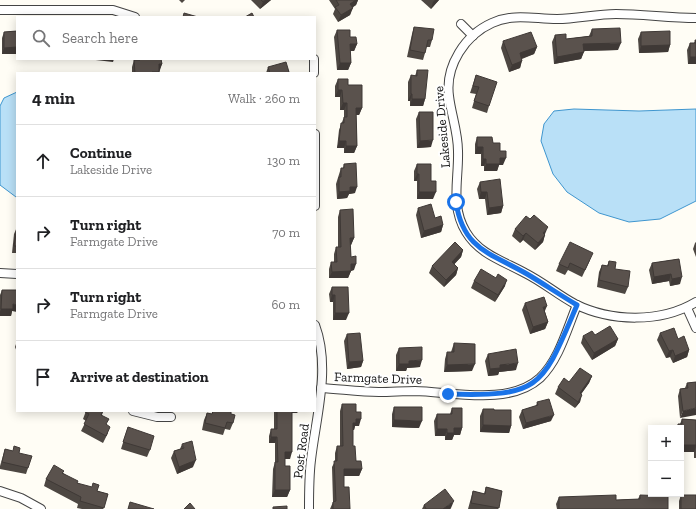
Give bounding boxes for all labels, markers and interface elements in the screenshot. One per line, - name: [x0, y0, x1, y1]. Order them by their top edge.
- search box: [16, 16, 316, 60]
- icon: search: [30, 27, 52, 49]
- text: Search here: [62, 29, 138, 47]
- street label: Lakeside Drive: [431, 85, 453, 169]
- text: 4 min: [32, 88, 75, 108]
- text: Walk · 260 m: [228, 91, 300, 106]
- text: Continue: [70, 144, 132, 162]
- icon: ahead: [32, 150, 54, 172]
- text: 130 m: [267, 153, 300, 168]
- text: Lakeside Drive: [70, 162, 152, 177]
- route start: [447, 193, 465, 211]
- text: Turn right: [70, 216, 141, 234]
- icon: right: [32, 222, 54, 244]
- text: 70 m: [272, 225, 300, 240]
- text: Farmgate Drive: [70, 234, 158, 249]
- text: Turn right: [70, 288, 141, 306]
- icon: right: [32, 294, 54, 316]
- text: 60 m: [271, 297, 300, 312]
- text: Farmgate Drive: [70, 306, 158, 321]
- icon: arrive: [32, 366, 54, 388]
- text: Arrive at destination: [70, 368, 209, 386]
- street label: Farmgate Drive: [334, 369, 422, 387]
- route end: [439, 385, 457, 403]
- street label: Post Road: [290, 423, 312, 479]
- map controls: [648, 425, 684, 497]
- button: +: [648, 425, 684, 461]
- button: −: [648, 461, 684, 497]

